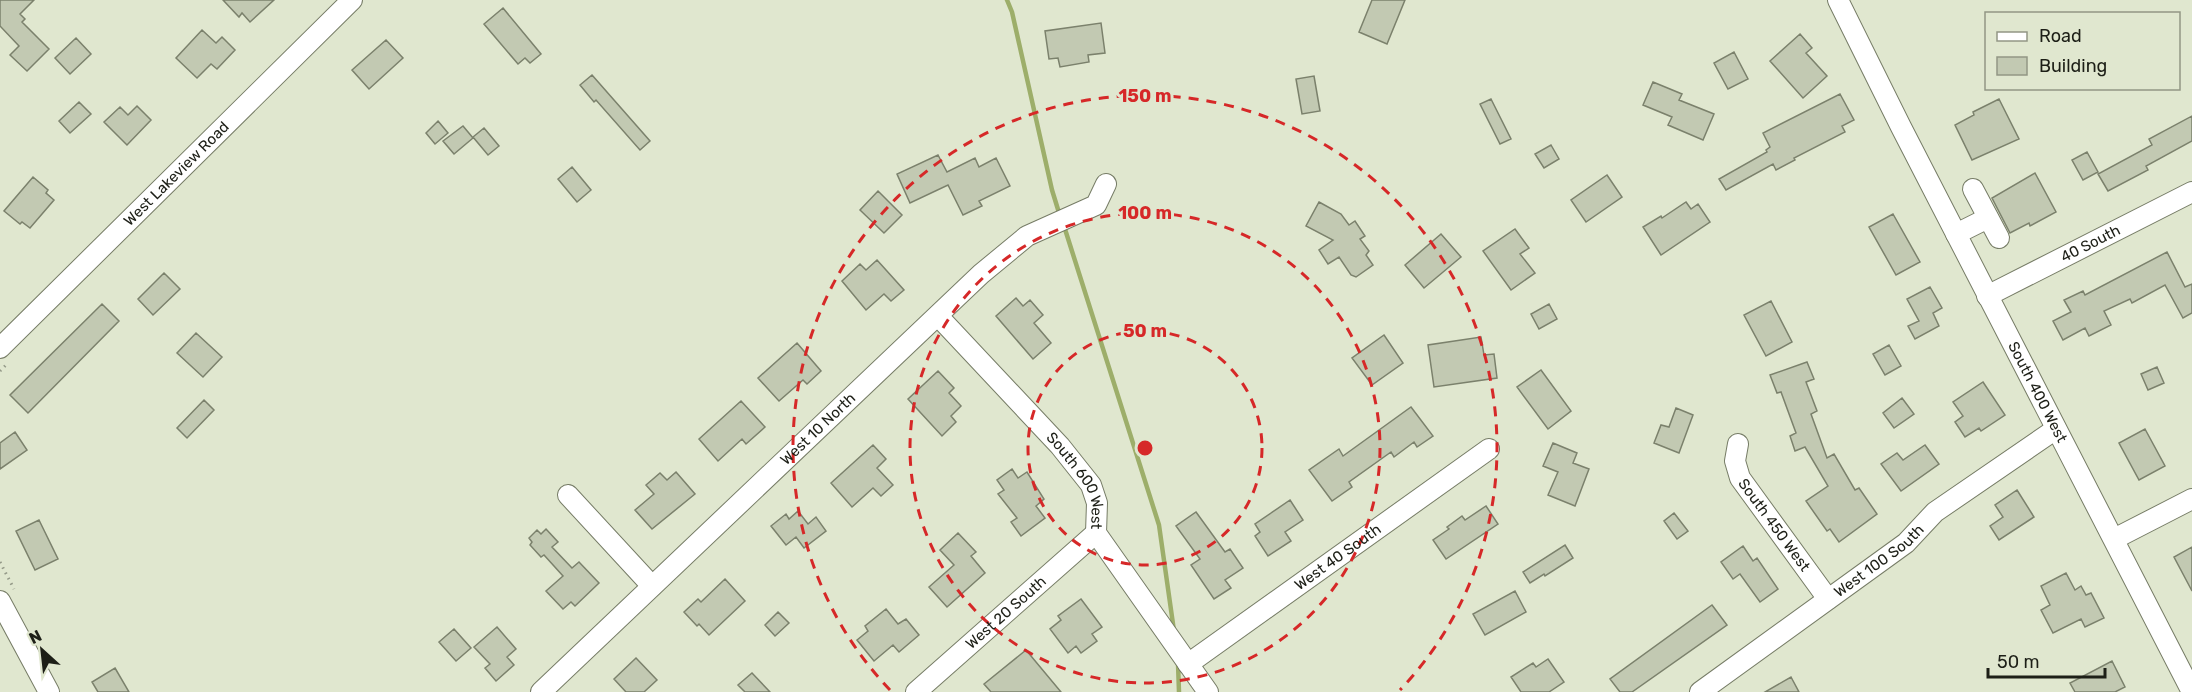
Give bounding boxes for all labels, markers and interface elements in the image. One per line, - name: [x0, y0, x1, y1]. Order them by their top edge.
- legend: [1985, 12, 2180, 90]
- text: Road: [2039, 25, 2082, 47]
- text: Building: [2039, 55, 2107, 77]
- text: 150 m: [1118, 85, 1172, 107]
- street label: West Lakeview Road: [120, 118, 233, 229]
- text: 100 m: [1118, 202, 1172, 224]
- street label: 40 South: [2058, 221, 2123, 266]
- text: 50 m: [1123, 320, 1167, 342]
- street label: South 400 West: [2004, 339, 2071, 446]
- street label: West 10 North: [777, 389, 859, 469]
- street label: South 600 West: [1043, 428, 1107, 530]
- centre of rings: [1135, 438, 1155, 458]
- street label: South 450 West: [1734, 475, 1814, 575]
- street label: West 40 South: [1291, 520, 1384, 594]
- street label: West 100 South: [1831, 521, 1928, 601]
- street label: West 20 South: [962, 572, 1050, 653]
- north arrow: [12, 620, 72, 680]
- text: N: [26, 626, 45, 648]
- scale bar: [1988, 641, 2105, 679]
- text: 50 m: [1997, 651, 2040, 673]

